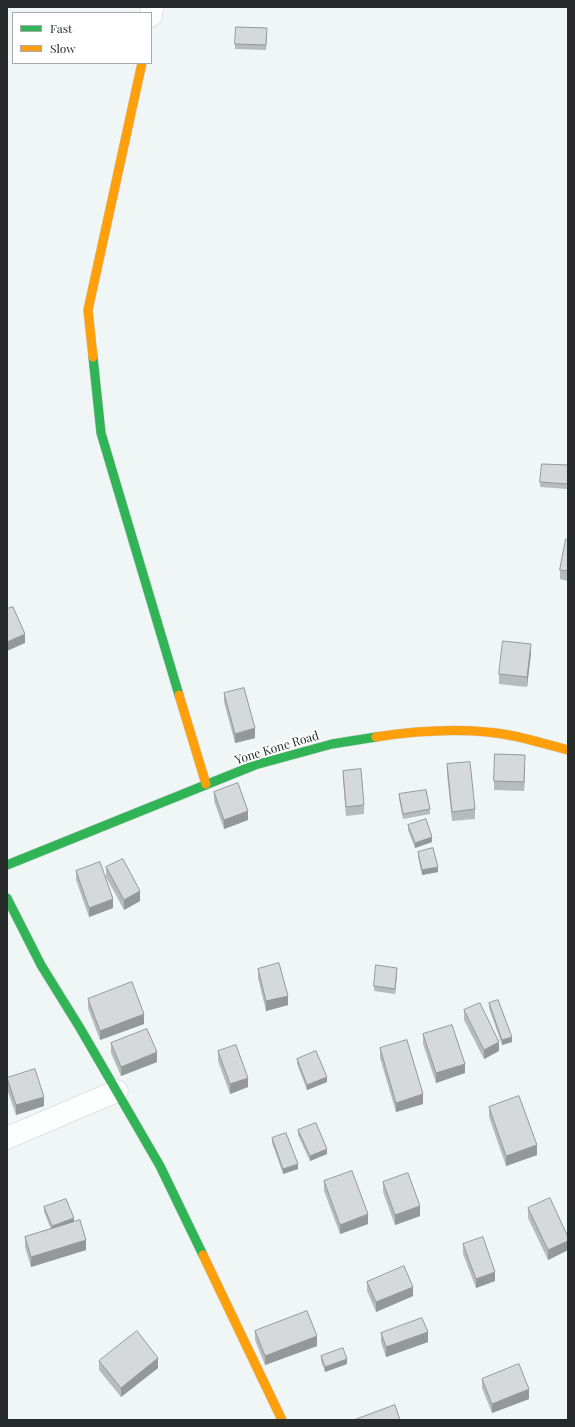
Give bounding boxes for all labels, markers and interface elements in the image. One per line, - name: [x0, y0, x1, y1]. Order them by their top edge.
- legend: [12, 12, 152, 64]
- text: Fast: [50, 20, 72, 36]
- text: Slow: [50, 40, 76, 56]
- street label: Yone Kone Road: [233, 728, 321, 768]

